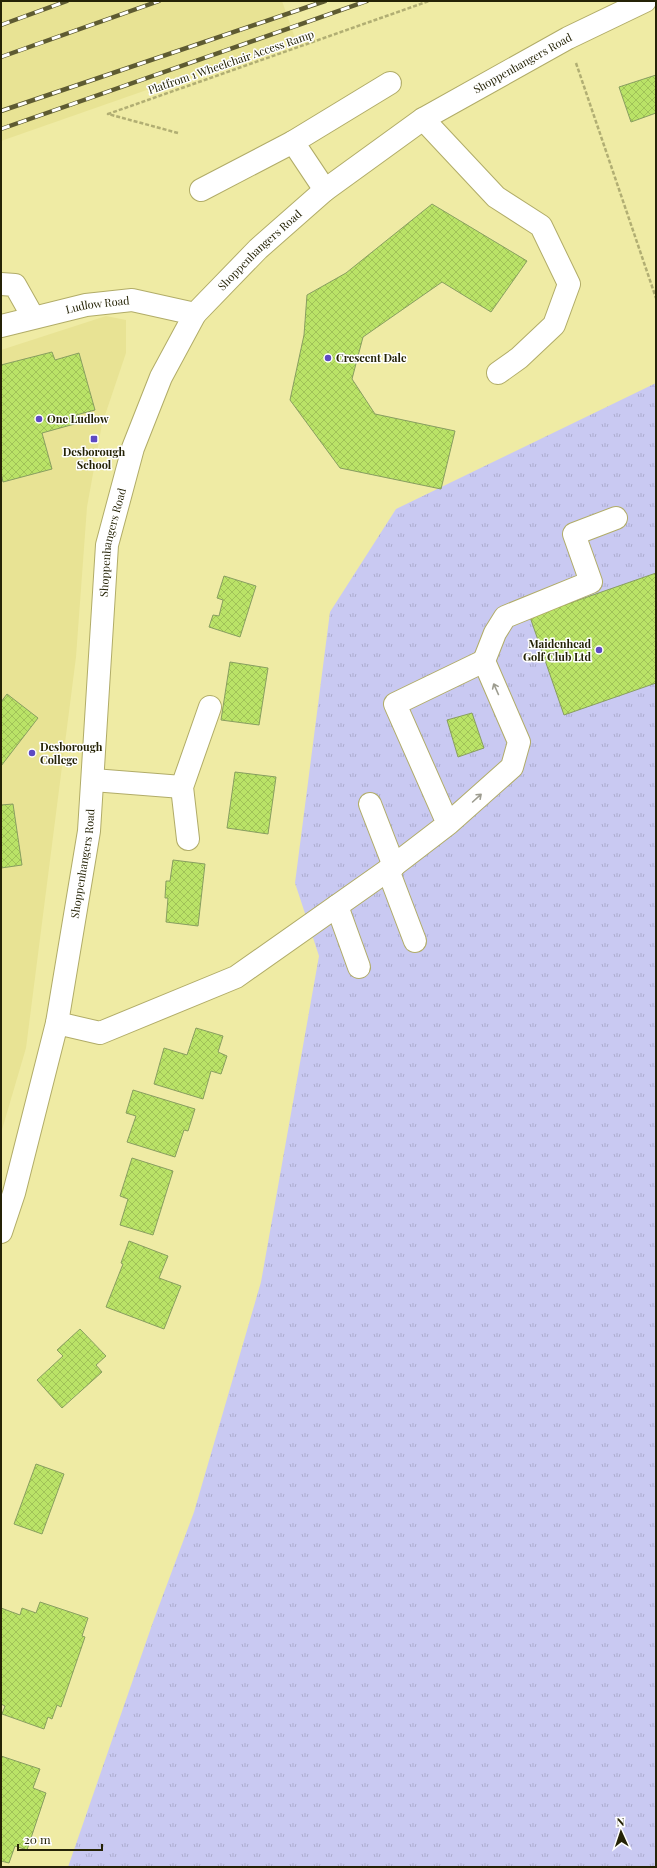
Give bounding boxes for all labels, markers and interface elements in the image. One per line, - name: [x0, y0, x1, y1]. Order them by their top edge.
- street label: Platfrom 1 Wheelchair Access Ramp: [146, 26, 316, 97]
- street label: Shoppenhangers Road: [470, 29, 575, 96]
- street label: Shoppenhangers Road: [214, 206, 305, 293]
- street label: Ludlow Road: [64, 292, 131, 317]
- place label: Crescent Dale: [336, 350, 407, 365]
- marker: Crescent Dale: [323, 353, 333, 363]
- place label: One Ludlow: [47, 411, 109, 426]
- marker: One Ludlow: [34, 414, 44, 424]
- marker: Desborough School: [89, 434, 99, 444]
- place label: Desborough School: [63, 444, 126, 472]
- street label: Shoppenhangers Road: [96, 486, 129, 597]
- place label: Maidenhead Golf Club Ltd: [523, 636, 591, 664]
- marker: Maidenhead Golf Club Ltd: [594, 645, 604, 655]
- one-way arrow: [492, 683, 499, 695]
- place label: Desborough College: [40, 739, 103, 767]
- marker: Desborough College: [27, 748, 37, 758]
- one-way arrow: [472, 793, 483, 802]
- street label: Shoppenhangers Road: [67, 808, 97, 919]
- north arrow: [601, 1812, 641, 1852]
- text: N: [616, 1814, 625, 1829]
- scale bar: [18, 1826, 102, 1852]
- text: 20 m: [24, 1831, 51, 1847]

